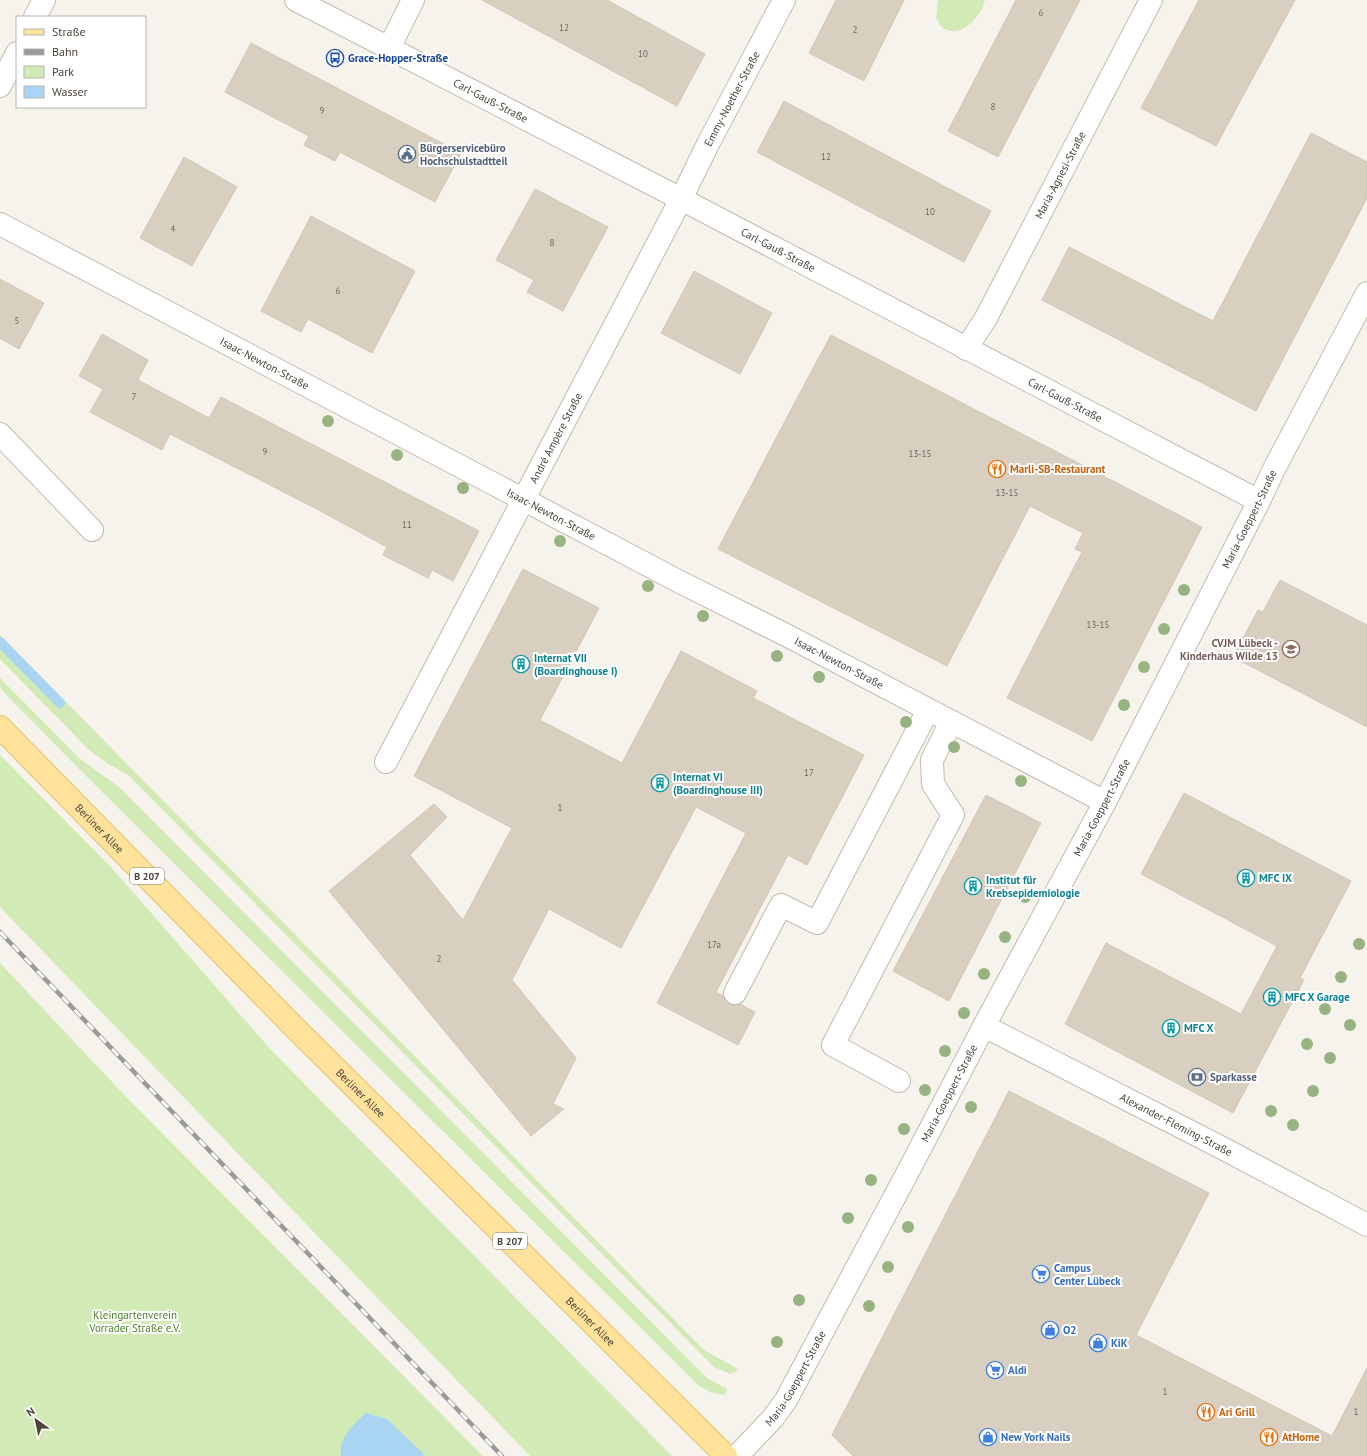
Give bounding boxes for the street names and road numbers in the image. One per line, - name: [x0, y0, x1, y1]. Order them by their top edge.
- street label: Emmy-Noether-Straße: [701, 48, 763, 149]
- street label: Carl-Gauß-Straße: [451, 76, 531, 126]
- street label: Maria-Agnesi-Straße: [1032, 129, 1089, 221]
- street label: Carl-Gauß-Straße: [739, 225, 818, 275]
- street label: Isaac-Newton-Straße: [218, 334, 312, 393]
- street label: Carl-Gauß-Straße: [1026, 375, 1105, 425]
- street label: André Ampère Straße: [526, 390, 586, 486]
- street label: Maria-Goeppert-Straße: [1219, 467, 1280, 571]
- street label: Isaac-Newton-Straße: [504, 485, 599, 544]
- street label: Isaac-Newton-Straße: [792, 634, 886, 692]
- street label: Maria-Goeppert-Straße: [1070, 756, 1133, 859]
- street label: Berliner Allee: [72, 801, 127, 856]
- road number: B 207: [130, 868, 164, 884]
- street label: Maria-Goeppert-Straße: [918, 1042, 980, 1144]
- street label: Berliner Allee: [333, 1066, 389, 1121]
- street label: Alexander-Fleming-Straße: [1118, 1090, 1235, 1159]
- road number: B 207: [493, 1233, 527, 1249]
- street label: Berliner Allee: [563, 1294, 618, 1349]
- street label: Maria-Goeppert-Straße: [762, 1328, 829, 1429]

